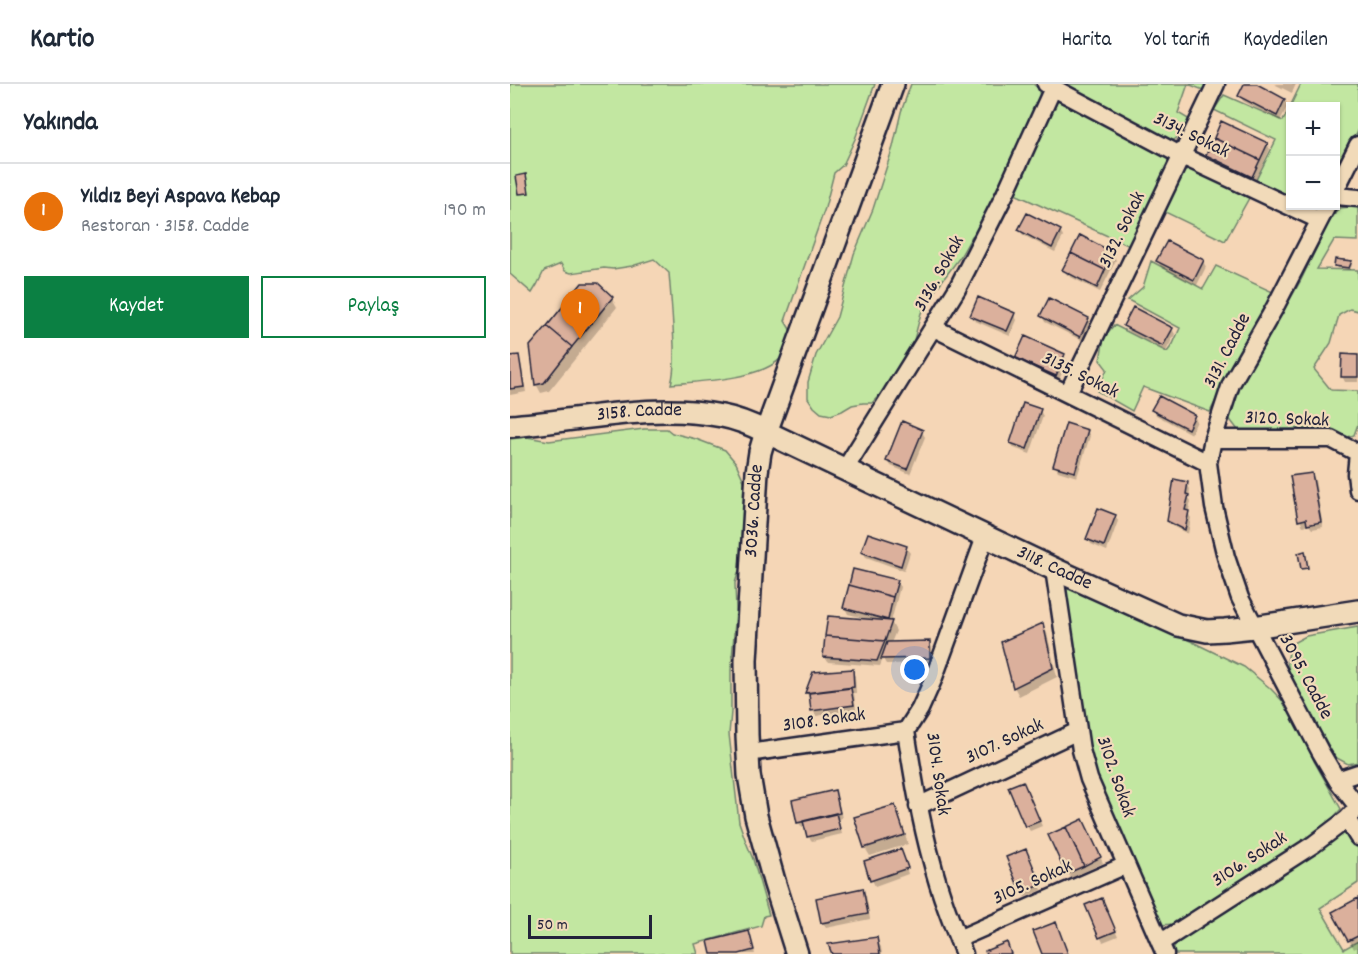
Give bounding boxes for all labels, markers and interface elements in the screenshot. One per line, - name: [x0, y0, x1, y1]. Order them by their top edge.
- text: Kartio: [30, 21, 94, 61]
- text: Harita: [1062, 26, 1111, 56]
- text: Yol tarifi: [1144, 26, 1210, 56]
- text: Kaydedilen: [1243, 26, 1328, 56]
- map controls: [1286, 102, 1340, 210]
- button: +: [1286, 102, 1340, 156]
- text: Yakında: [24, 105, 98, 142]
- street label: 3134. Sokak: [1148, 105, 1234, 167]
- button: −: [1286, 156, 1340, 210]
- text: Yıldız Beyi Aspava Kebap: [81, 182, 280, 213]
- street label: 3132. Sokak: [1092, 187, 1154, 273]
- text: 1: [41, 197, 46, 225]
- text: 190 m: [443, 197, 486, 225]
- text: Restoran · 3158. Cadde: [81, 213, 249, 241]
- street label: 3136. Sokak: [908, 231, 972, 317]
- button: Kaydet: [24, 276, 249, 338]
- button: Paylaş: [261, 276, 486, 338]
- pin: 1: [560, 290, 600, 339]
- street label: 3131. Cadde: [1197, 308, 1259, 394]
- street label: 3135. Sokak: [1037, 345, 1123, 407]
- street label: 3158. Cadde: [595, 397, 683, 430]
- street label: 3120. Sokak: [1244, 405, 1330, 435]
- street label: 3036. Cadde: [738, 462, 772, 558]
- street label: 3118. Cadde: [1012, 539, 1097, 598]
- street label: 3095. Cadde: [1271, 629, 1339, 725]
- your location: [900, 655, 929, 684]
- street label: 3108. Sokak: [781, 701, 867, 741]
- street label: 3107. Sokak: [961, 712, 1049, 772]
- street label: 3104. Sokak: [917, 731, 957, 817]
- street label: 3102. Sokak: [1088, 733, 1142, 821]
- street label: 3106. Sokak: [1207, 825, 1293, 895]
- street label: 3105. Sokak: [989, 853, 1077, 913]
- scale bar: [528, 912, 652, 940]
- text: 50 m: [537, 914, 568, 937]

